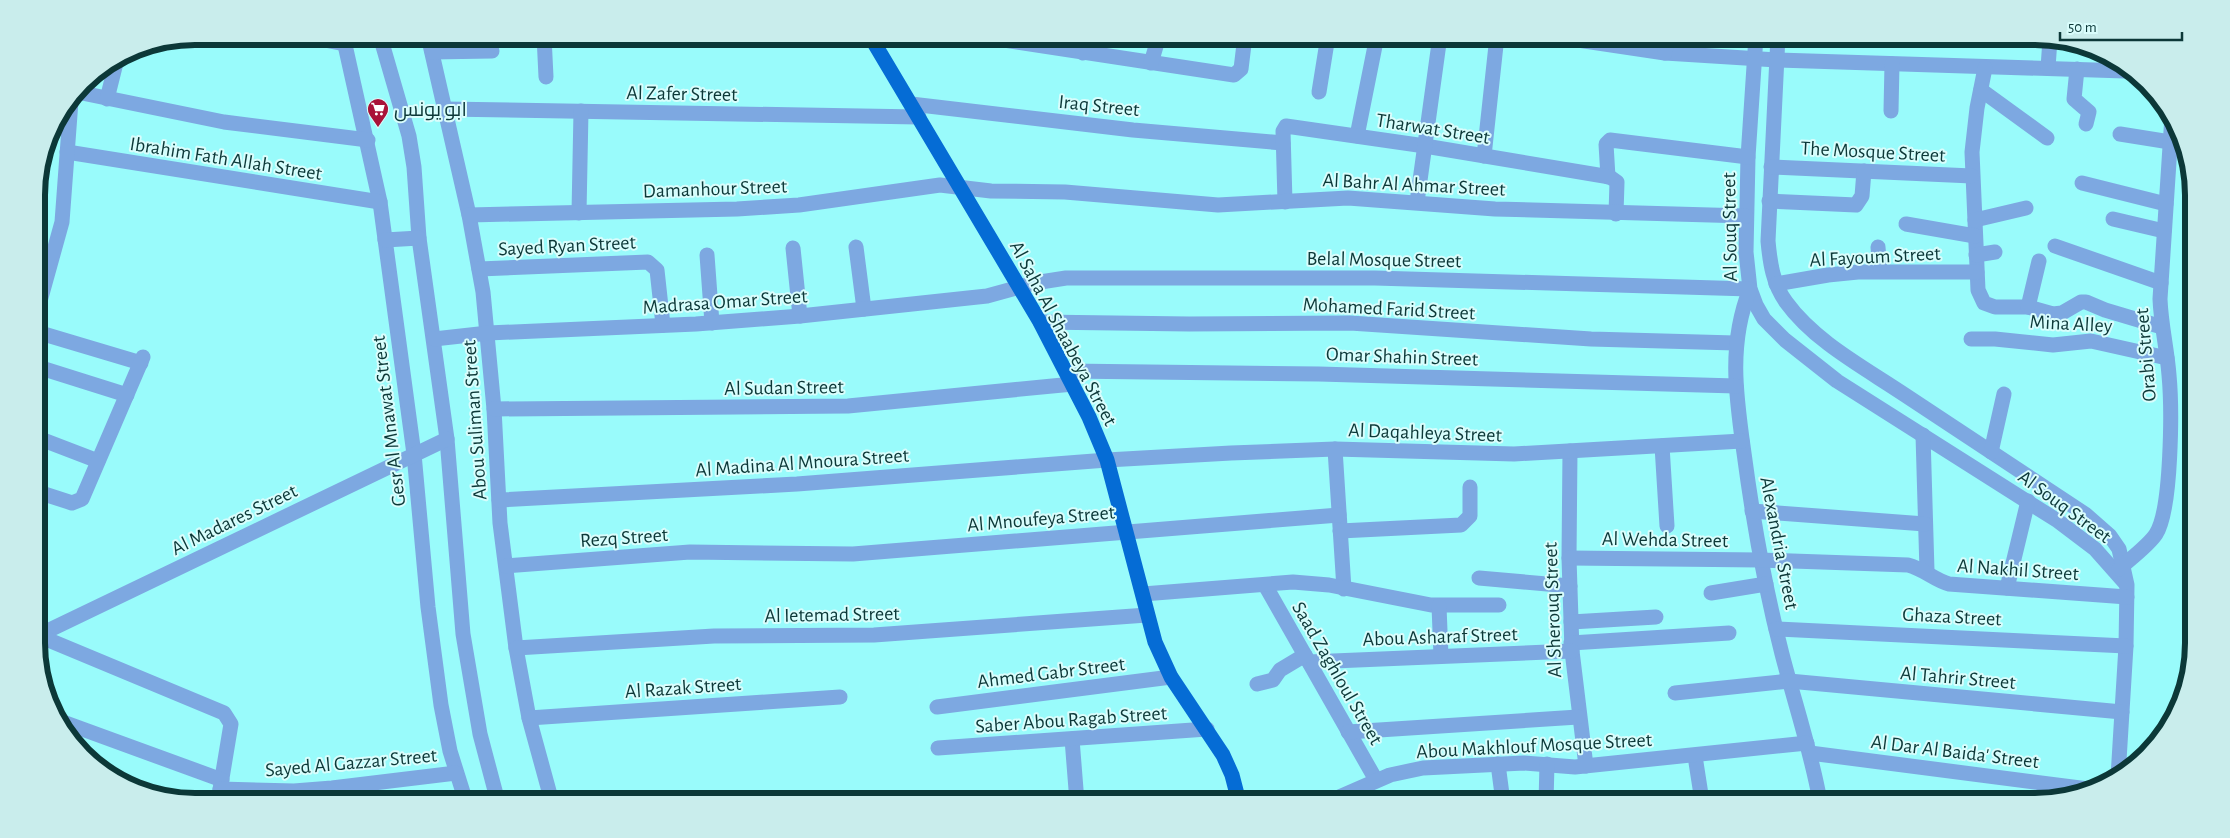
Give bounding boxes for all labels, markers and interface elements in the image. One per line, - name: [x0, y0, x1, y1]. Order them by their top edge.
- scale bar: [2060, 10, 2182, 42]
- text: 50 m: [2068, 20, 2097, 35]
- street label: Al Zafer Street: [626, 83, 738, 105]
- street label: Iraq Street: [1057, 92, 1141, 120]
- supermarket icon: ابو يونس: [366, 97, 390, 128]
- place label: ابو يونس: [394, 100, 467, 122]
- street label: Tharwat Street: [1375, 110, 1492, 148]
- street label: Ibrahim Fath Allah Street: [128, 134, 324, 184]
- street label: The Mosque Street: [1800, 138, 1947, 166]
- street label: Al Bahr Al Ahmar Street: [1322, 170, 1507, 200]
- street label: Al Souq Street: [1719, 171, 1741, 282]
- street label: Damanhour Street: [643, 176, 788, 202]
- street label: Sayed Ryan Street: [498, 232, 637, 260]
- street label: Al Saha Al Shaabeya Street: [1006, 238, 1121, 430]
- street label: Al Fayoum Street: [1809, 244, 1942, 270]
- street label: Belal Mosque Street: [1306, 249, 1462, 271]
- street label: Madrasa Omar Street: [642, 286, 809, 318]
- street label: Mohamed Farid Street: [1302, 294, 1476, 324]
- street label: Orabi Street: [2132, 307, 2160, 402]
- street label: Mina Alley: [2029, 312, 2113, 336]
- street label: Gesr Al Mnawat Street: [369, 334, 409, 507]
- street label: Abou Suliman Street: [459, 339, 491, 501]
- street label: Omar Shahin Street: [1325, 344, 1479, 370]
- street label: Al Sudan Street: [724, 377, 845, 399]
- street label: Al Daqahleya Street: [1348, 420, 1503, 446]
- street label: Al Madina Al Mnoura Street: [695, 446, 910, 480]
- street label: Al Souq Street: [2014, 467, 2115, 547]
- street label: Alexandria Street: [1756, 475, 1802, 612]
- street label: Al Madares Street: [168, 481, 301, 559]
- street label: Al Mnoufeya Street: [966, 503, 1116, 535]
- street label: Rezq Street: [579, 525, 669, 551]
- street label: Al Wehda Street: [1602, 529, 1729, 551]
- street label: Al Sherouq Street: [1541, 541, 1565, 678]
- street label: Al Nakhil Street: [1956, 556, 2080, 584]
- street label: Saad Zaghloul Street: [1288, 599, 1386, 749]
- street label: Al Ietemad Street: [764, 604, 900, 626]
- street label: Ghaza Street: [1902, 604, 2003, 630]
- street label: Abou Asharaf Street: [1362, 624, 1519, 650]
- street label: Ahmed Gabr Street: [976, 654, 1127, 692]
- street label: Al Tahrir Street: [1899, 663, 2017, 693]
- street label: Al Razak Street: [624, 674, 743, 702]
- street label: Saber Abou Ragab Street: [975, 703, 1168, 737]
- street label: Abou Makhlouf Mosque Street: [1416, 730, 1653, 762]
- street label: Al Dar Al Baida' Street: [1870, 732, 2041, 772]
- street label: Sayed Al Gazzar Street: [264, 745, 438, 780]

